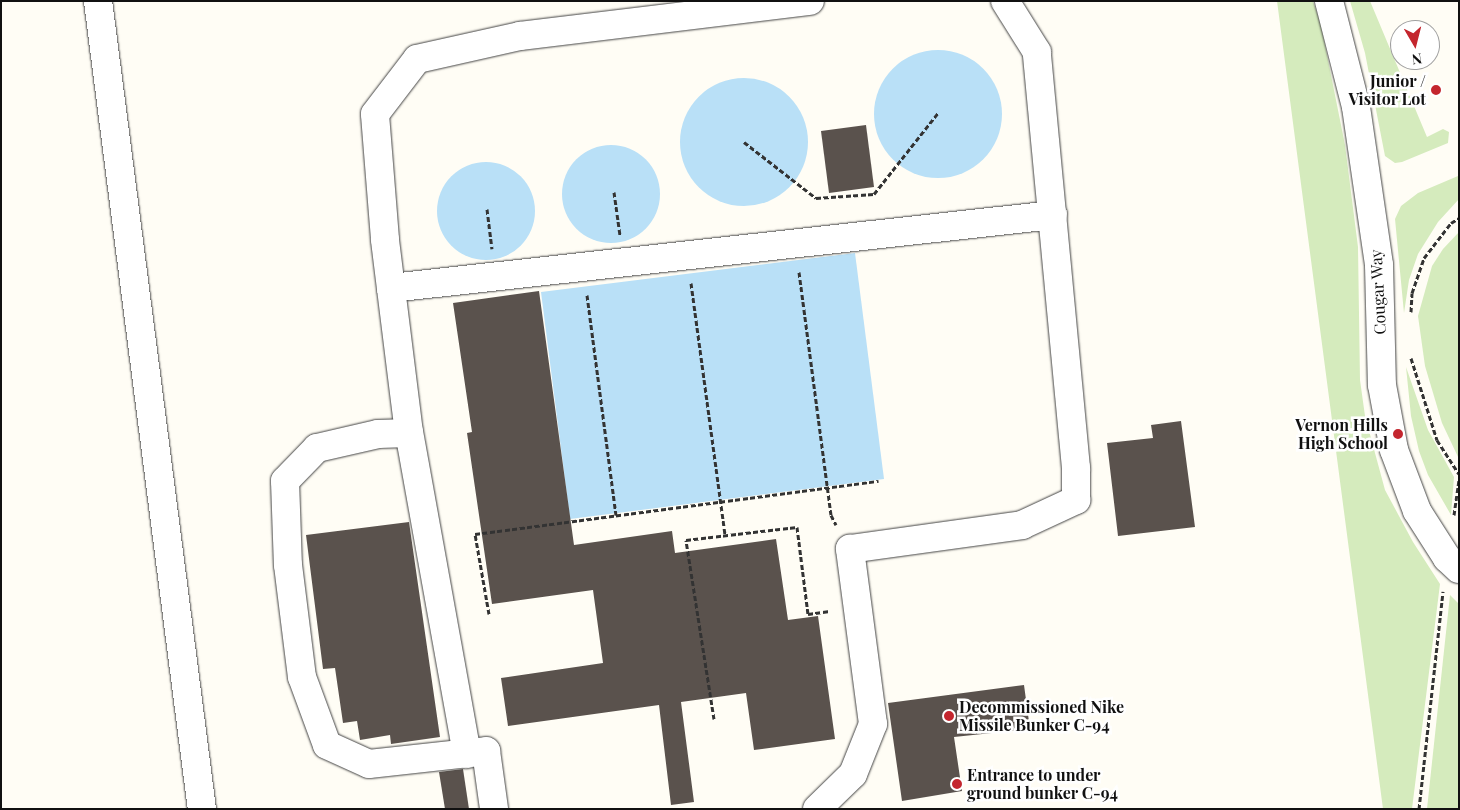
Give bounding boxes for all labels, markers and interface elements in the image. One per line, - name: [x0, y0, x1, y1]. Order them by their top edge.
- north arrow: [1390, 20, 1440, 70]
- text: N: [1411, 49, 1423, 69]
- place label: Junior / Visitor Lot: [1348, 71, 1426, 109]
- marker: Junior / Visitor Lot: [1430, 84, 1442, 96]
- street label: Cougar Way: [1366, 249, 1390, 335]
- place label: Vernon Hills High School: [1295, 415, 1388, 453]
- marker: Vernon Hills High School: [1392, 428, 1404, 440]
- place label: Decommissioned Nike Missile Bunker C-94: [959, 697, 1124, 735]
- marker: Decommissioned Nike Missile Bunker C-94: [943, 710, 955, 722]
- place label: Entrance to under ground bunker C-94: [967, 765, 1118, 803]
- marker: Entrance to under ground bunker C-94: [951, 778, 963, 790]

